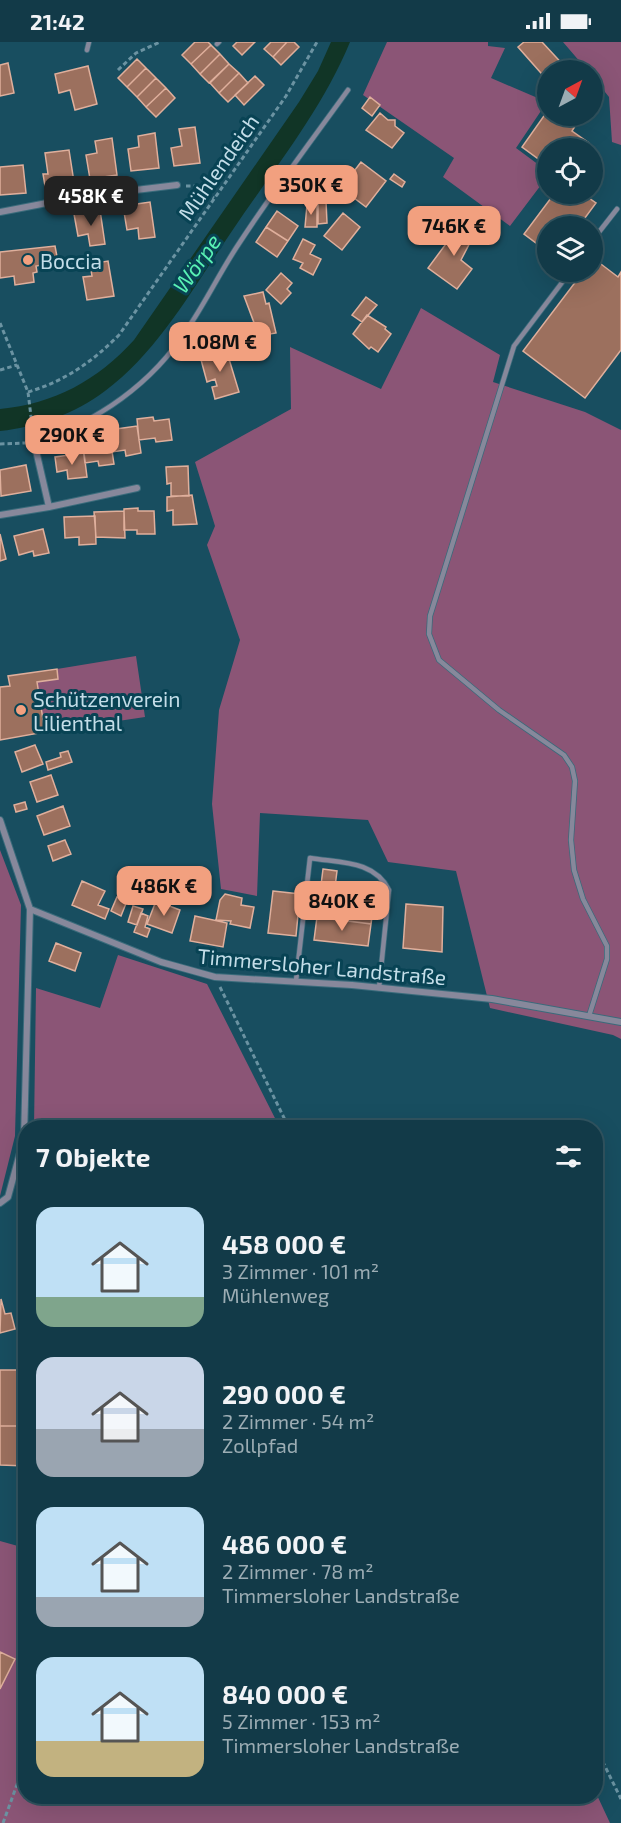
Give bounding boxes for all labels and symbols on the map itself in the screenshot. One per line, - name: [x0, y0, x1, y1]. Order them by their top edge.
- north arrow: [537, 60, 603, 126]
- street label: Mühlendeich: [172, 109, 264, 225]
- pin: 350K €: [262, 165, 360, 216]
- pin: 458K €: [42, 176, 140, 227]
- pin: 746K €: [405, 206, 503, 257]
- water label: Wörpe: [166, 228, 226, 298]
- place label: Boccia: [40, 248, 102, 273]
- marker: Boccia: [21, 253, 35, 267]
- pin: 1.08M €: [165, 322, 275, 373]
- pin: 290K €: [23, 415, 121, 466]
- place label: Schützenverein Lilienthal: [33, 686, 181, 735]
- marker: Schützenverein Lilienthal: [14, 703, 28, 717]
- pin: 486K €: [115, 866, 213, 917]
- pin: 840K €: [293, 881, 391, 932]
- street label: Timmersloher Landstraße: [197, 943, 447, 989]

